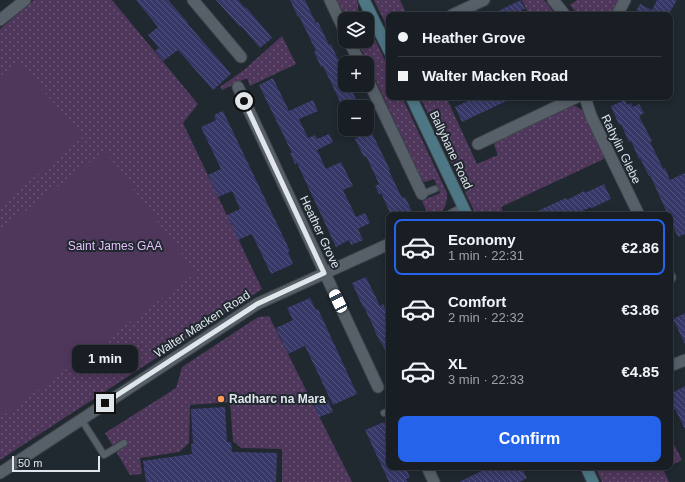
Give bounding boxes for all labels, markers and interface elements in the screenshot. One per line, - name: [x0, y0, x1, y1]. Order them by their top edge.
- map controls: [338, 12, 374, 136]
- button: layers: [338, 12, 374, 48]
- text: Heather Grove: [422, 29, 525, 46]
- button: +: [338, 56, 374, 92]
- text: Walter Macken Road: [422, 67, 568, 84]
- route start: [235, 92, 253, 110]
- button: −: [338, 100, 374, 136]
- street label: Ballybane Road: [427, 109, 475, 191]
- street label: Rahylin Glebe: [598, 112, 644, 186]
- street label: Heather Grove: [297, 193, 343, 271]
- icon: car: [400, 229, 436, 265]
- text: Economy: [448, 231, 516, 248]
- park label: Saint James GAA: [68, 239, 162, 253]
- text: €2.86: [621, 239, 659, 256]
- text: 1 min · 22:31: [448, 248, 524, 263]
- street label: Walter Macken Road: [151, 288, 253, 360]
- car: [327, 288, 349, 314]
- icon: car: [400, 291, 436, 327]
- text: Comfort: [448, 293, 506, 310]
- text: €3.86: [621, 301, 659, 318]
- text: 2 min · 22:32: [448, 310, 524, 325]
- callout: 1 min: [72, 345, 138, 373]
- text: 1 min: [88, 351, 122, 366]
- icon: car: [400, 353, 436, 389]
- text: XL: [448, 355, 467, 372]
- text: €4.85: [621, 363, 659, 380]
- text: 3 min · 22:33: [448, 372, 524, 387]
- place label: Radharc na Mara: [229, 392, 326, 406]
- route end: [96, 394, 114, 412]
- marker: Radharc na Mara: [216, 394, 226, 404]
- button: Confirm: [398, 416, 661, 462]
- scale bar: [12, 454, 100, 473]
- text: 50 m: [18, 457, 42, 469]

